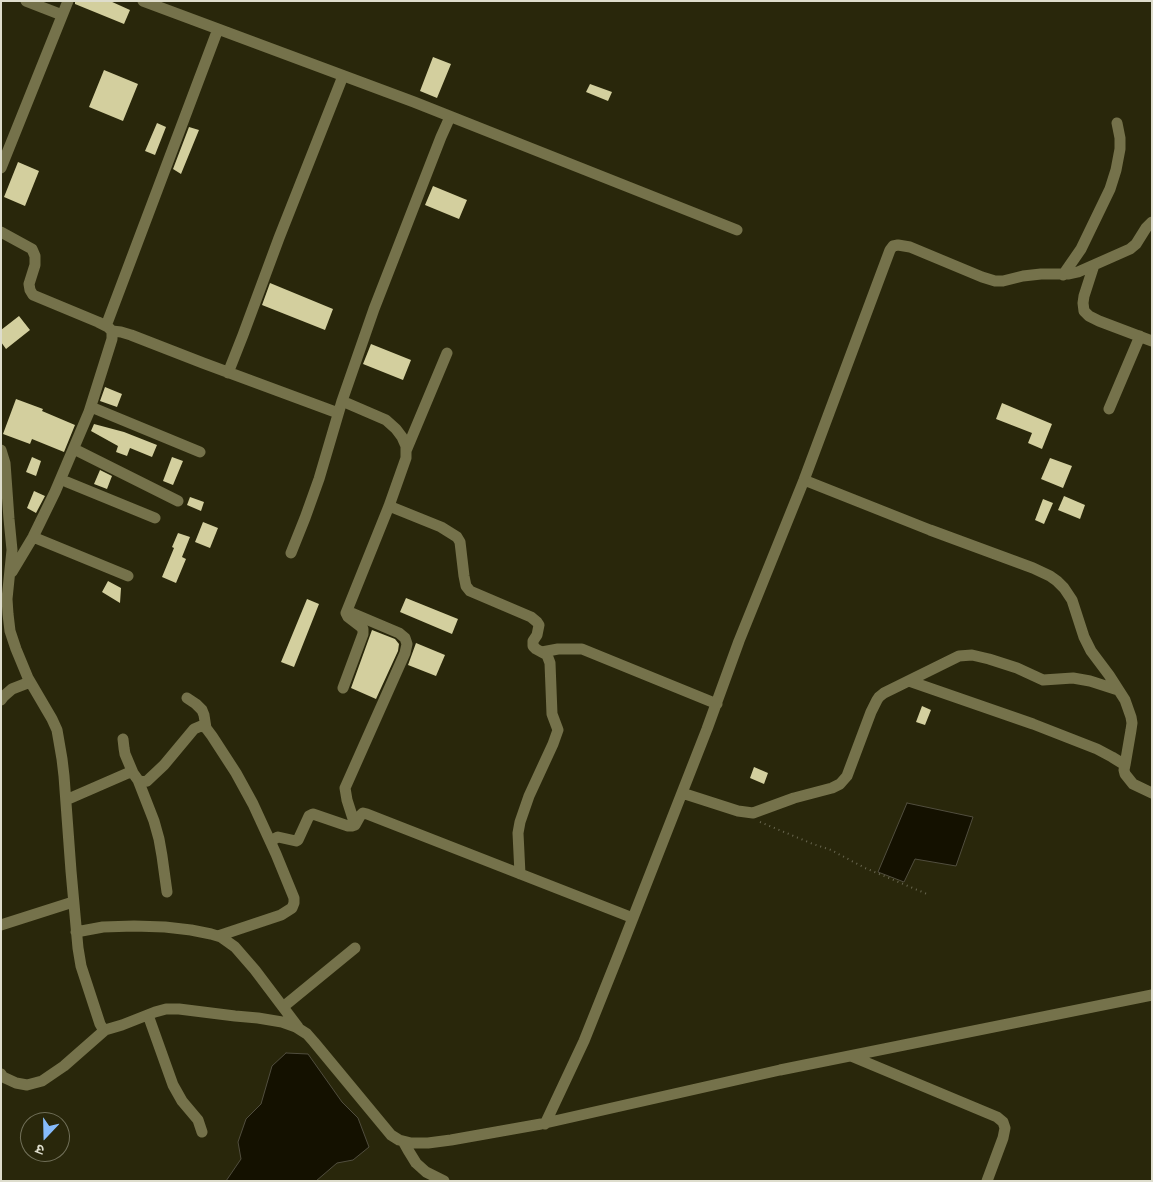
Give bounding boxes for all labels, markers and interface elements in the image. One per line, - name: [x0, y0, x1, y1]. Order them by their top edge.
- north arrow: [20, 1112, 70, 1162]
- text: उ: [33, 1140, 47, 1160]

